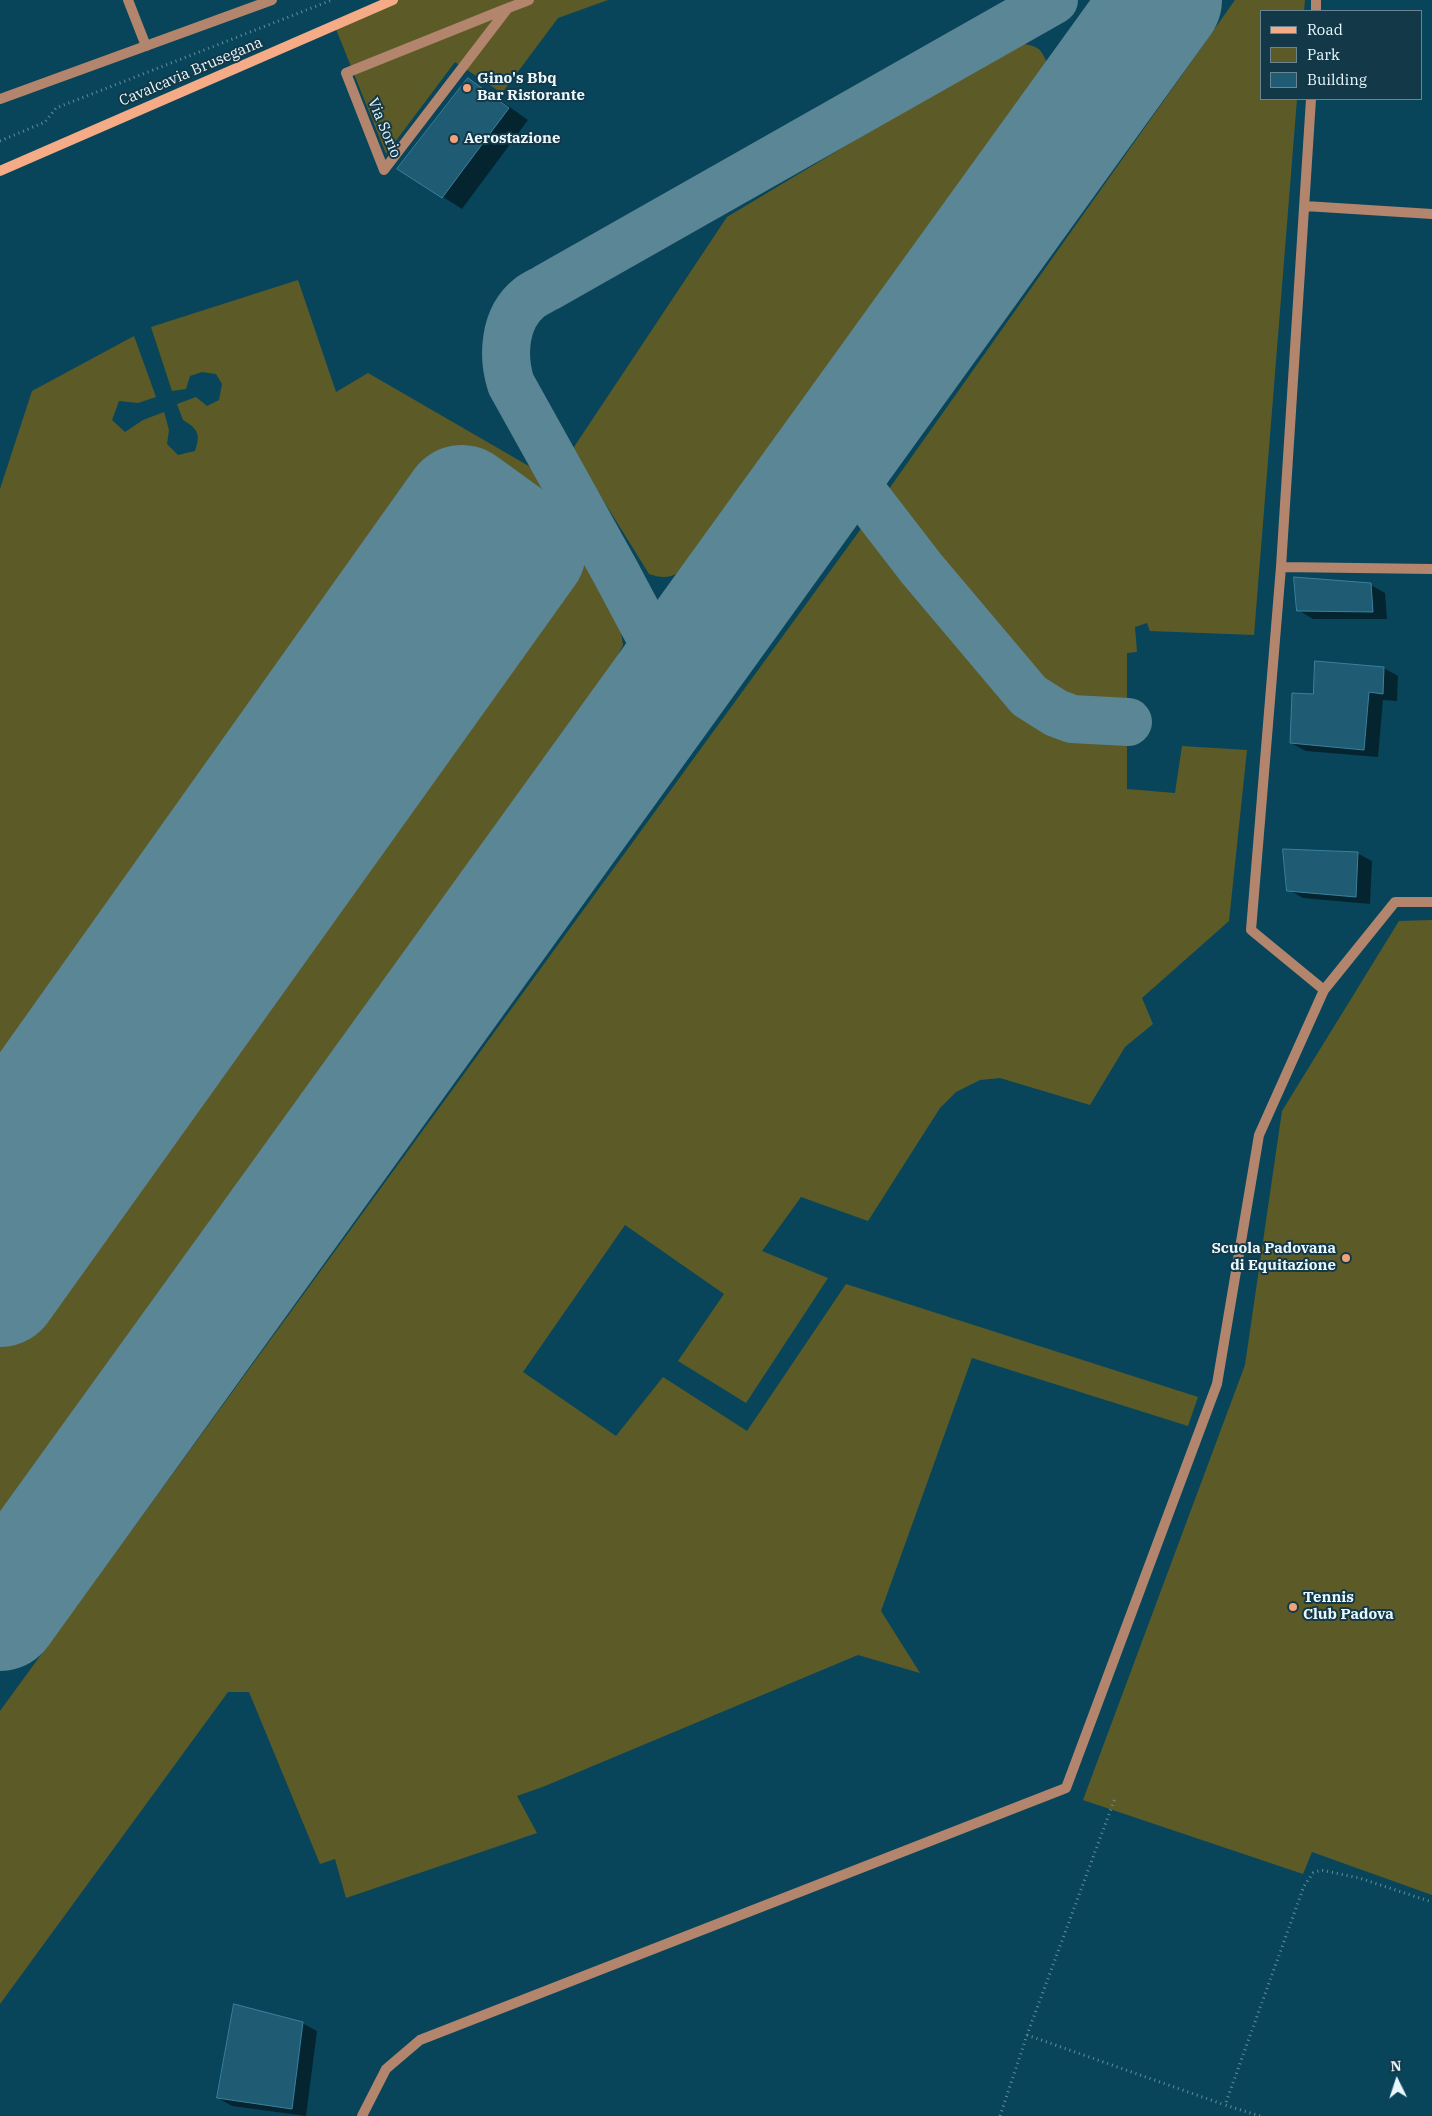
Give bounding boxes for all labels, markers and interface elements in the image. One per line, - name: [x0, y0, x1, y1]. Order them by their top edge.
- legend: [1260, 10, 1422, 100]
- text: Road: [1307, 20, 1343, 39]
- street label: Cavalcavia Brusegana: [117, 34, 265, 110]
- text: Park: [1307, 45, 1340, 64]
- place label: Gino's Bbq Bar Ristorante: [477, 70, 585, 105]
- text: Building: [1307, 70, 1367, 89]
- marker: Gino's Bbq Bar Ristorante: [461, 82, 473, 94]
- street label: Via Sorio: [363, 95, 405, 161]
- place label: Aerostazione: [464, 130, 560, 148]
- marker: Aerostazione: [448, 133, 460, 145]
- place label: Scuola Padovana di Equitazione: [1211, 1240, 1336, 1275]
- marker: Scuola Padovana di Equitazione: [1340, 1252, 1352, 1264]
- place label: Tennis Club Padova: [1303, 1589, 1394, 1624]
- marker: Tennis Club Padova: [1287, 1601, 1299, 1613]
- north arrow: [1372, 2056, 1422, 2106]
- text: N: [1390, 2057, 1402, 2075]

